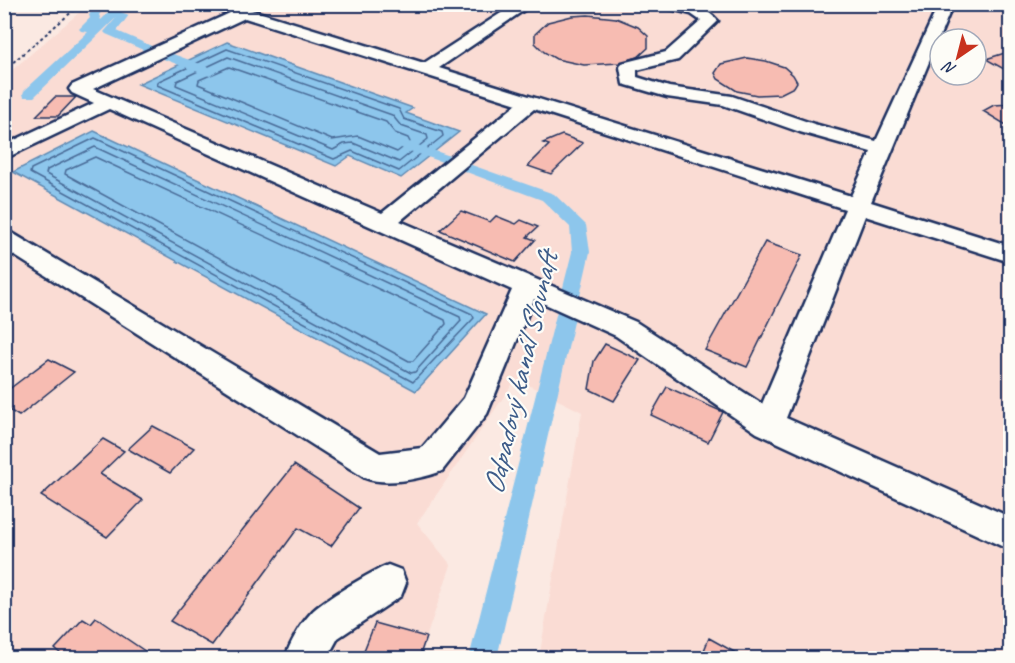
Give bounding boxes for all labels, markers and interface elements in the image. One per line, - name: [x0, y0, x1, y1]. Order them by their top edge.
- north arrow: [928, 27, 988, 87]
- text: N: [938, 56, 960, 80]
- water label: Odpadový kanál Slovnaft: [474, 243, 568, 498]

